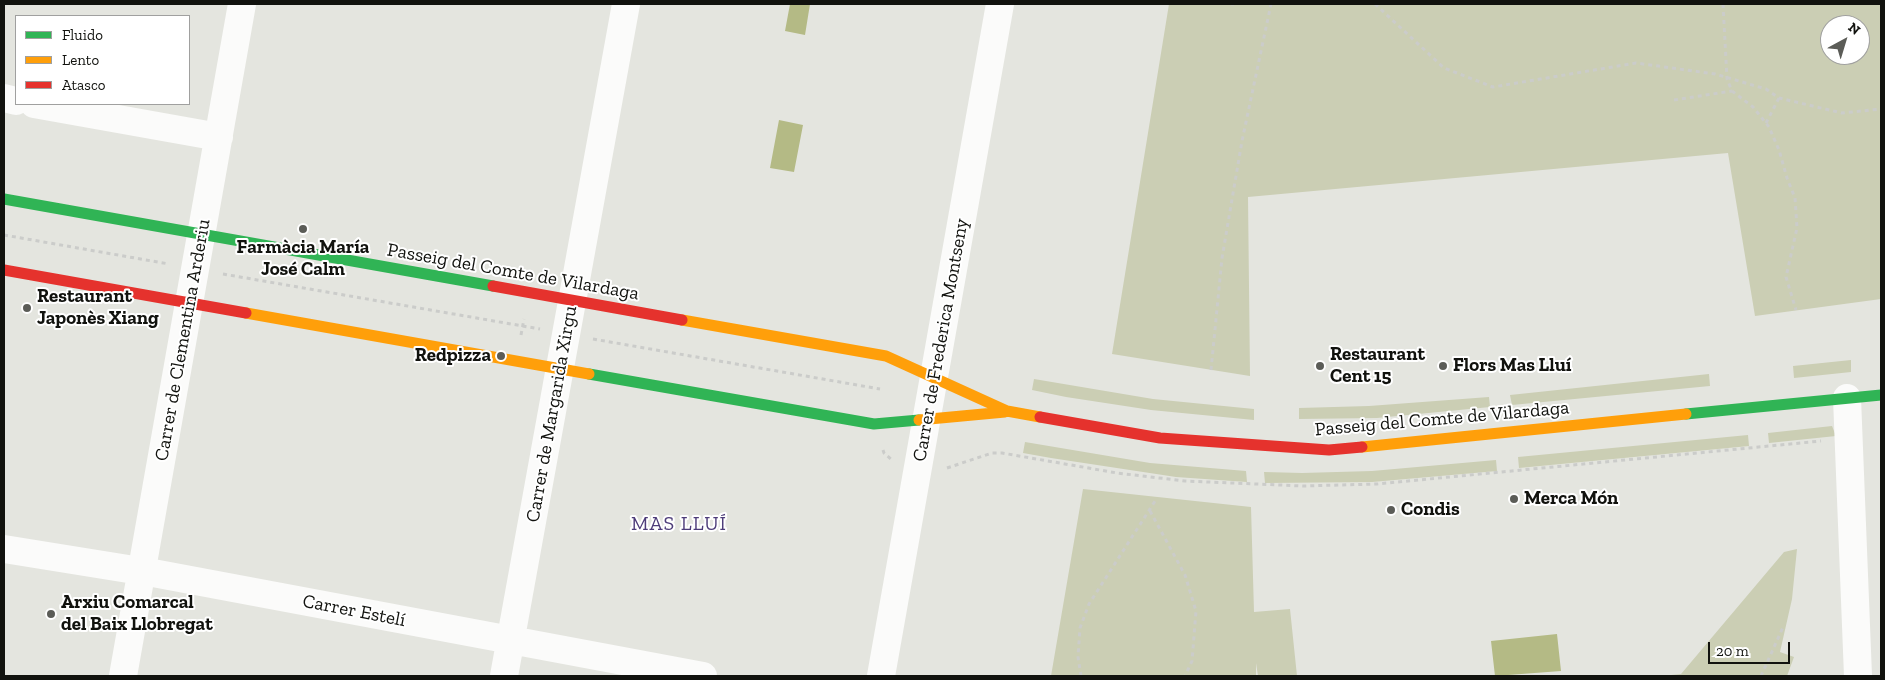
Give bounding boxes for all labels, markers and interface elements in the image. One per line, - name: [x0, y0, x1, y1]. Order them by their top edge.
- legend: [15, 15, 190, 105]
- north arrow: [1820, 15, 1870, 65]
- text: N: [1845, 19, 1864, 39]
- text: Fluido: [62, 26, 103, 44]
- text: Lento: [62, 51, 99, 69]
- text: Atasco: [62, 76, 106, 94]
- street label: Carrer de Clementina Arderiu: [150, 217, 216, 463]
- street label: Carrer de Frederica Montseny: [908, 217, 974, 463]
- marker: Farmàcia María José Calm: [297, 223, 309, 235]
- place label: Farmàcia María José Calm: [237, 237, 369, 281]
- street label: Passeig del Comte de Vilardaga: [385, 239, 641, 305]
- place label: Restaurant Japonès Xiang: [37, 286, 159, 330]
- marker: Restaurant Japonès Xiang: [21, 302, 33, 314]
- street label: Carrer de Margarida Xirgu: [522, 304, 582, 524]
- place label: Restaurant Cent 15: [1330, 344, 1425, 388]
- place label: Redpizza: [415, 345, 491, 367]
- marker: Redpizza: [495, 350, 507, 362]
- place label: Flors Mas Lluí: [1453, 355, 1571, 377]
- marker: Restaurant Cent 15: [1314, 360, 1326, 372]
- marker: Flors Mas Lluí: [1437, 360, 1449, 372]
- street label: Passeig del Comte de Vilardaga: [1314, 397, 1570, 441]
- place label: Merca Món: [1524, 488, 1618, 510]
- marker: Merca Món: [1508, 493, 1520, 505]
- place label: Condis: [1401, 499, 1460, 521]
- marker: Condis: [1385, 504, 1397, 516]
- district label: MAS LLUÍ: [630, 512, 728, 536]
- street label: Carrer Estelí: [301, 590, 407, 632]
- place label: Arxiu Comarcal del Baix Llobregat: [61, 592, 213, 636]
- marker: Arxiu Comarcal del Baix Llobregat: [45, 608, 57, 620]
- scale bar: [1710, 632, 1792, 664]
- text: 20 m: [1716, 642, 1749, 660]

